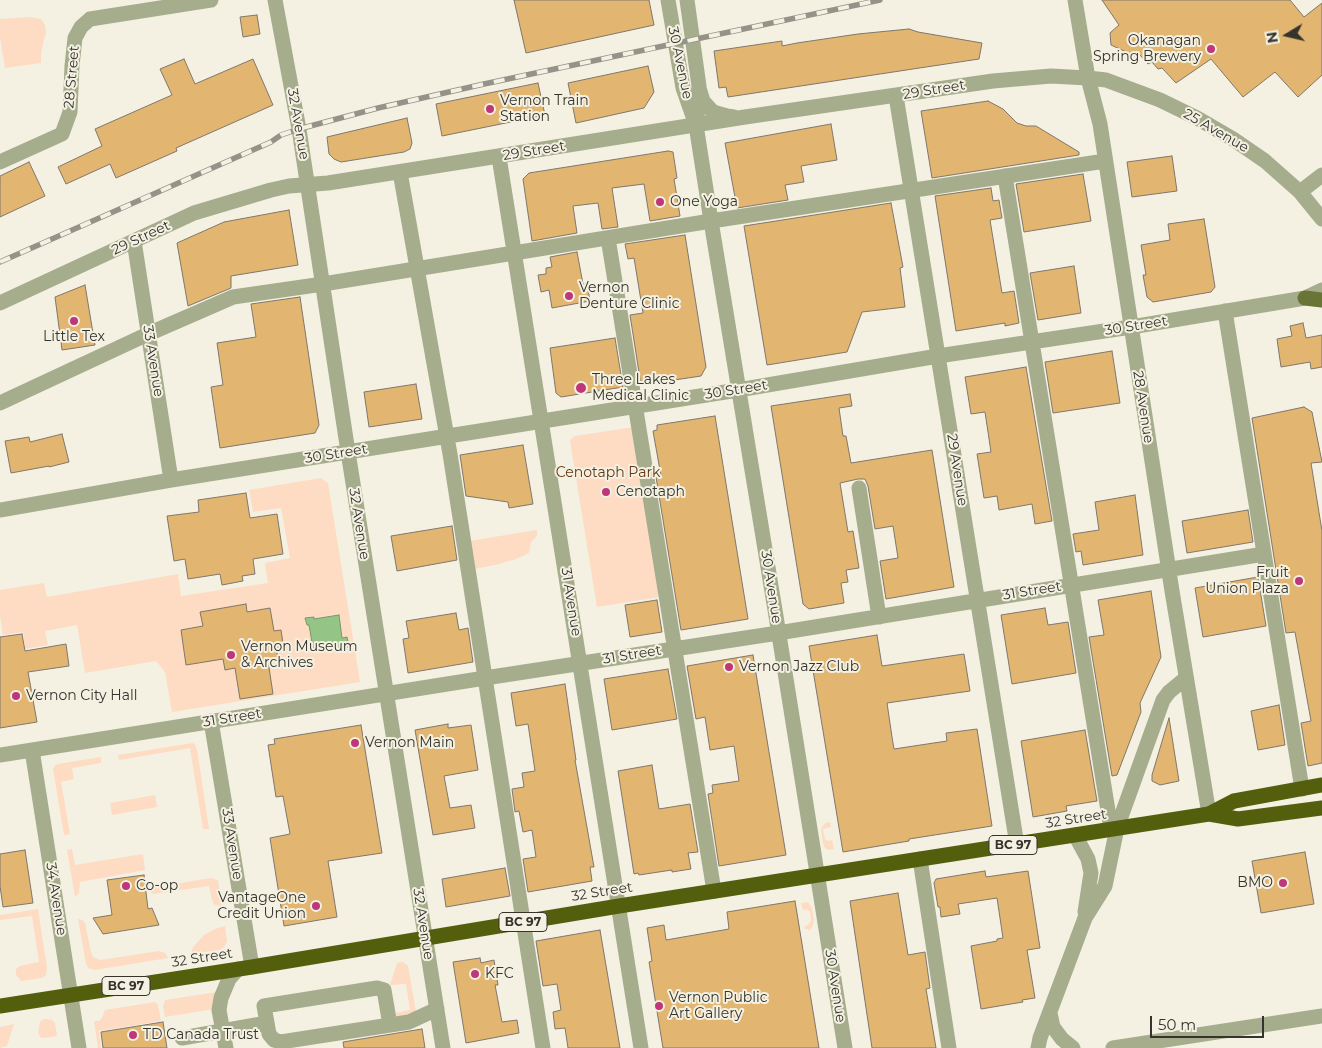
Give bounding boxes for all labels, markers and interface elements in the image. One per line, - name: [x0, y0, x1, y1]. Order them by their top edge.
- north arrow: [1262, 10, 1312, 60]
- street label: 30 Avenue: [664, 25, 696, 101]
- text: N: [1262, 30, 1282, 44]
- place label: Okanagan Spring Brewery: [1093, 33, 1201, 65]
- marker: Okanagan Spring Brewery: [1205, 43, 1217, 55]
- street label: 28 Street: [61, 45, 83, 109]
- street label: 29 Street: [902, 77, 966, 103]
- street label: 32 Avenue: [283, 87, 313, 161]
- place label: Vernon Train Station: [500, 93, 589, 125]
- marker: Vernon Train Station: [484, 103, 496, 115]
- street label: 25 Avenue: [1180, 106, 1252, 156]
- street label: 29 Street: [502, 138, 566, 164]
- place label: One Yoga: [670, 194, 738, 210]
- marker: One Yoga: [654, 196, 666, 208]
- street label: 29 Street: [109, 217, 173, 259]
- place label: Vernon Denture Clinic: [579, 280, 680, 312]
- marker: Vernon Denture Clinic: [563, 290, 575, 302]
- street label: 30 Street: [1103, 313, 1169, 339]
- marker: Little Tex: [68, 315, 80, 327]
- street label: 33 Avenue: [139, 324, 167, 398]
- place label: Little Tex: [43, 329, 105, 345]
- street label: 28 Avenue: [1129, 369, 1157, 445]
- place label: Three Lakes Medical Clinic: [592, 372, 689, 404]
- street label: 30 Street: [703, 377, 769, 403]
- marker: Three Lakes Medical Clinic: [574, 381, 588, 395]
- street label: 29 Avenue: [943, 433, 971, 507]
- street label: 30 Street: [303, 441, 369, 467]
- park label: Cenotaph Park: [556, 465, 660, 481]
- place label: Cenotaph: [616, 484, 685, 500]
- marker: Cenotaph: [600, 486, 612, 498]
- street label: 32 Avenue: [345, 487, 373, 561]
- street label: 30 Avenue: [757, 549, 785, 625]
- place label: Fruit Union Plaza: [1205, 565, 1289, 598]
- street label: 31 Avenue: [557, 566, 585, 638]
- marker: Fruit Union Plaza: [1293, 575, 1305, 587]
- street label: 31 Street: [1002, 578, 1062, 604]
- place label: Vernon Museum & Archives: [241, 639, 358, 672]
- street label: 31 Street: [602, 642, 662, 668]
- marker: Vernon Museum & Archives: [225, 649, 237, 661]
- place label: Vernon Jazz Club: [739, 659, 859, 675]
- marker: Vernon Jazz Club: [723, 661, 735, 673]
- place label: Vernon City Hall: [26, 688, 138, 704]
- marker: Vernon City Hall: [10, 690, 22, 702]
- street label: 31 Street: [202, 705, 262, 731]
- place label: Vernon Main: [365, 735, 454, 751]
- marker: Vernon Main: [349, 737, 361, 749]
- street label: 32 Street: [1044, 806, 1108, 832]
- street label: 33 Avenue: [218, 807, 246, 881]
- road number: BC 97: [989, 836, 1037, 854]
- street label: 34 Avenue: [42, 861, 70, 937]
- place label: BMO: [1237, 875, 1273, 891]
- marker: BMO: [1277, 877, 1289, 889]
- place label: Co-op: [136, 878, 178, 894]
- street label: 32 Street: [570, 879, 634, 905]
- marker: Co-op: [120, 880, 132, 892]
- street label: 32 Avenue: [409, 887, 437, 961]
- place label: VantageOne Credit Union: [217, 890, 306, 922]
- marker: VantageOne Credit Union: [310, 900, 322, 912]
- road number: BC 97: [499, 912, 547, 932]
- street label: 32 Street: [170, 945, 234, 971]
- street label: 30 Avenue: [821, 948, 849, 1024]
- place label: KFC: [485, 966, 514, 982]
- marker: KFC: [469, 968, 481, 980]
- road number: BC 97: [102, 976, 150, 996]
- place label: Vernon Public Art Gallery: [669, 990, 768, 1022]
- marker: Vernon Public Art Gallery: [653, 1000, 665, 1012]
- scale bar: [1152, 1006, 1266, 1038]
- text: 50 m: [1158, 1015, 1196, 1034]
- place label: TD Canada Trust: [143, 1027, 259, 1043]
- marker: TD Canada Trust: [127, 1029, 139, 1041]

